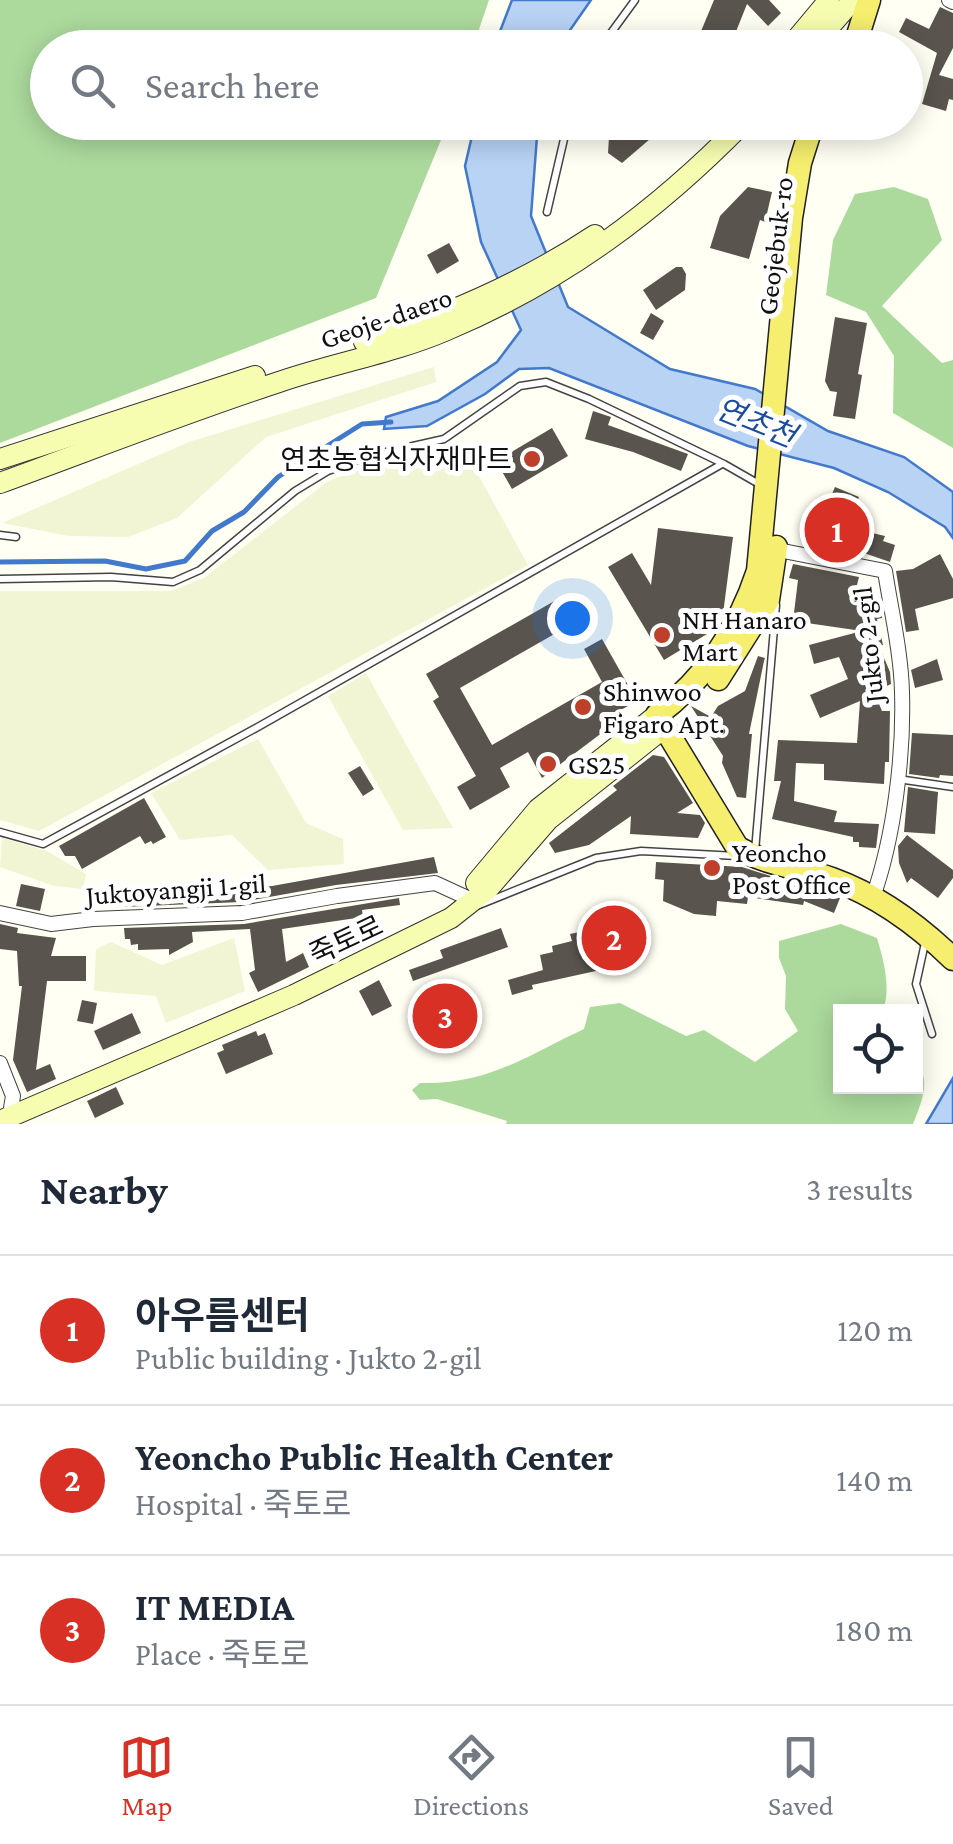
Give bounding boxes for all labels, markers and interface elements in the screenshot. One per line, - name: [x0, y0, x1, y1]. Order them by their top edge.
- search box: [30, 30, 923, 140]
- icon: search: [65, 58, 120, 113]
- text: Search here: [145, 64, 319, 106]
- street label: Geojebuk-ro: [751, 175, 799, 317]
- street label: Geoje-daero: [316, 281, 456, 355]
- water label: 연초천: [711, 391, 804, 454]
- place label: 연초농협식자재마트: [280, 444, 512, 475]
- marker: 연초농협식자재마트: [521, 448, 543, 470]
- pin: 1: [804, 492, 870, 568]
- street label: Jukto 2-gil: [846, 585, 890, 708]
- your location: [547, 593, 598, 644]
- place label: NH Hanaro Mart: [682, 604, 807, 667]
- marker: NH Hanaro Mart: [651, 624, 673, 646]
- place label: Shinwoo Figaro Apt.: [603, 676, 725, 739]
- marker: Shinwoo Figaro Apt.: [572, 696, 594, 718]
- place label: GS25: [568, 749, 625, 780]
- marker: GS25: [537, 753, 559, 775]
- place label: Yeoncho Post Office: [732, 837, 851, 900]
- marker: Yeoncho Post Office: [701, 857, 723, 879]
- street label: Juktoyangji 1-gil: [82, 867, 267, 911]
- pin: 2: [582, 900, 646, 976]
- street label: 죽토로: [304, 910, 388, 970]
- pin: 3: [412, 978, 478, 1054]
- map controls: [833, 1004, 923, 1094]
- button: locate: [833, 1004, 923, 1094]
- text: Nearby: [40, 1166, 168, 1213]
- text: 3 results: [806, 1171, 913, 1207]
- text: 아우름센터: [135, 1295, 310, 1337]
- text: 1: [67, 1312, 78, 1348]
- text: 120 m: [837, 1312, 913, 1348]
- text: Public building · Jukto 2-gil: [135, 1340, 482, 1376]
- text: Yeoncho Public Health Center: [135, 1436, 613, 1478]
- text: 2: [64, 1462, 81, 1498]
- text: 140 m: [836, 1462, 913, 1498]
- text: Hospital · 죽토로: [135, 1486, 351, 1522]
- text: IT MEDIA: [135, 1586, 294, 1628]
- text: 3: [65, 1612, 80, 1648]
- text: 180 m: [835, 1612, 913, 1648]
- text: Place · 죽토로: [135, 1636, 309, 1672]
- tab: Map: [119, 1730, 174, 1821]
- tab: Directions: [413, 1730, 529, 1821]
- tab: Saved: [768, 1730, 834, 1821]

